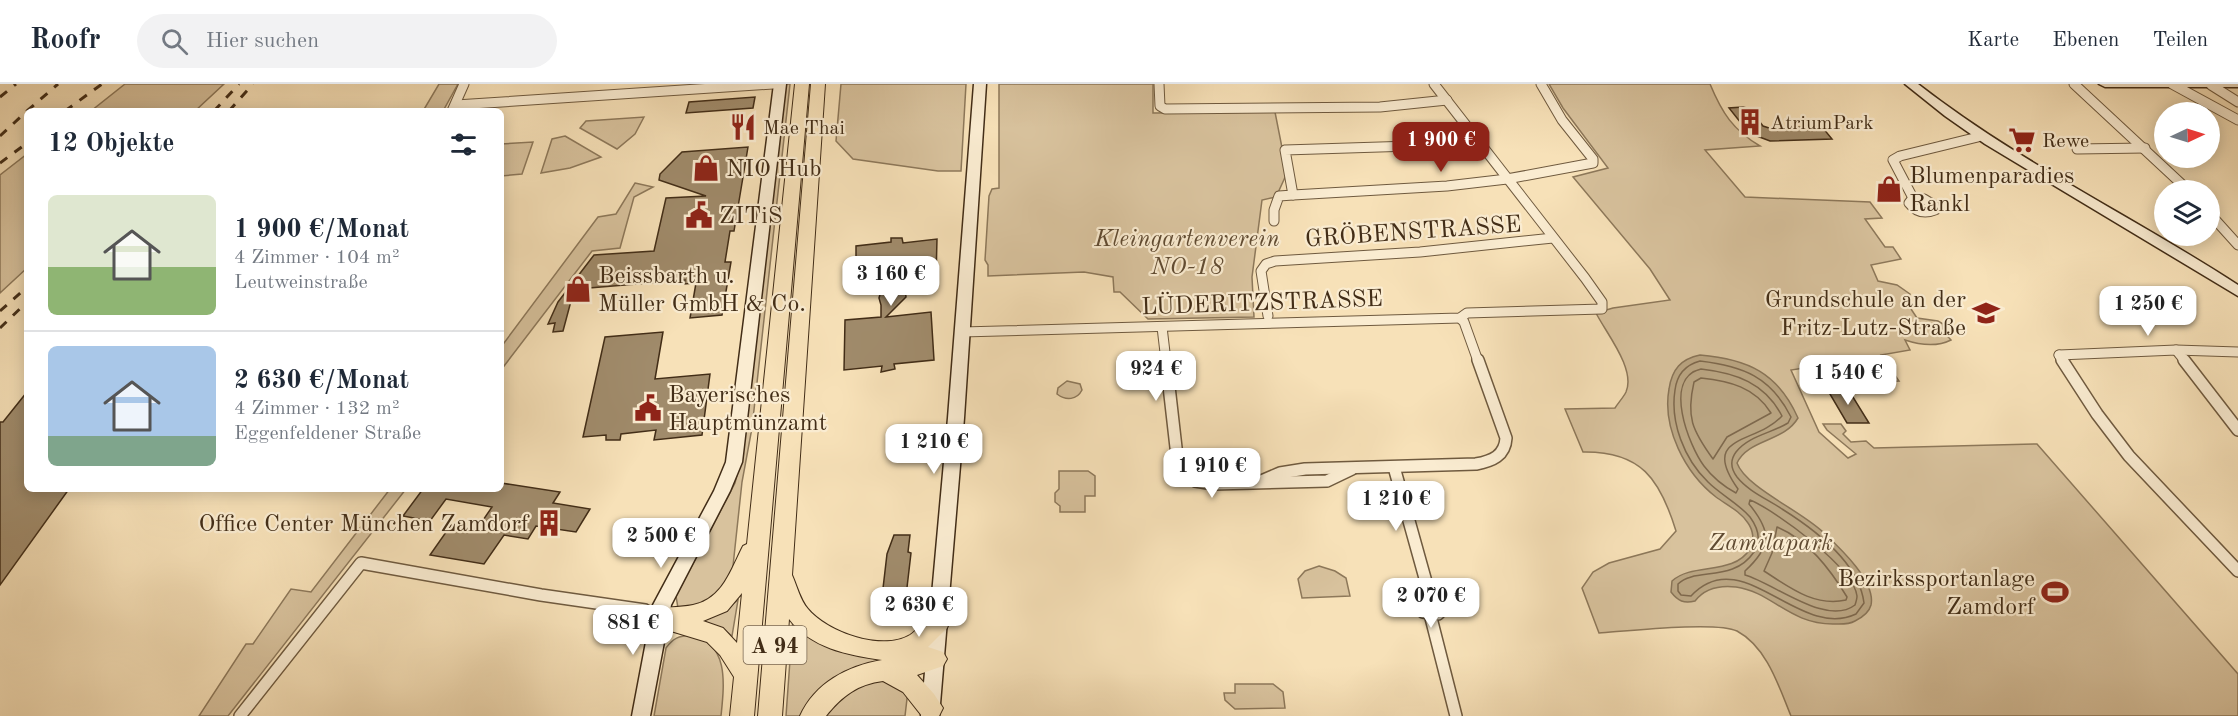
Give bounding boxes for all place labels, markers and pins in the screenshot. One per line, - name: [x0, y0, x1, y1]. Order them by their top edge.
- building icon: AtriumPark: [1735, 107, 1765, 137]
- restaurant icon: Mae Thai: [728, 112, 758, 142]
- place label: AtriumPark: [1770, 114, 1874, 134]
- place label: Mae Thai: [763, 119, 845, 139]
- pin: 1 900 €: [1386, 122, 1496, 173]
- supermarket icon: Rewe: [2007, 125, 2037, 155]
- place label: Rewe: [2042, 132, 2089, 152]
- shop icon: NIO Hub: [691, 153, 721, 183]
- place label: NIO Hub: [726, 158, 821, 182]
- place label: Blumenparadies Rankl: [1909, 165, 2074, 217]
- shop icon: Blumenparadies Rankl: [1874, 174, 1904, 204]
- public building icon: ZITiS: [684, 200, 714, 230]
- place label: ZITiS: [719, 205, 783, 229]
- pin: 3 160 €: [836, 256, 946, 307]
- place label: Beissbarth u. Müller GmbH & Co.: [598, 265, 806, 317]
- shop icon: Beissbarth u. Müller GmbH & Co.: [563, 274, 593, 304]
- pin: 1 250 €: [2093, 286, 2203, 337]
- place label: Grundschule an der Fritz-Lutz-Straße: [1765, 289, 1966, 341]
- school or university icon: Grundschule an der Fritz-Lutz-Straße: [1971, 298, 2001, 328]
- pin: 924 €: [1114, 351, 1198, 402]
- pin: 1 540 €: [1793, 355, 1903, 406]
- place label: Bayerisches Hauptmünzamt: [668, 384, 827, 436]
- public building icon: Bayerisches Hauptmünzamt: [633, 393, 663, 423]
- pin: 1 210 €: [879, 424, 989, 475]
- pin: 1 910 €: [1157, 448, 1267, 499]
- pin: 1 210 €: [1341, 481, 1451, 532]
- building icon: Office Center München Zamdorf: [534, 508, 564, 538]
- place label: Office Center München Zamdorf: [198, 513, 530, 537]
- pin: 2 500 €: [606, 518, 716, 569]
- place label: Bezirkssportanlage Zamdorf: [1837, 568, 2036, 620]
- sports icon: Bezirkssportanlage Zamdorf: [2040, 577, 2070, 607]
- pin: 2 070 €: [1376, 578, 1486, 629]
- pin: 2 630 €: [864, 587, 974, 638]
- pin: 881 €: [591, 605, 675, 656]

